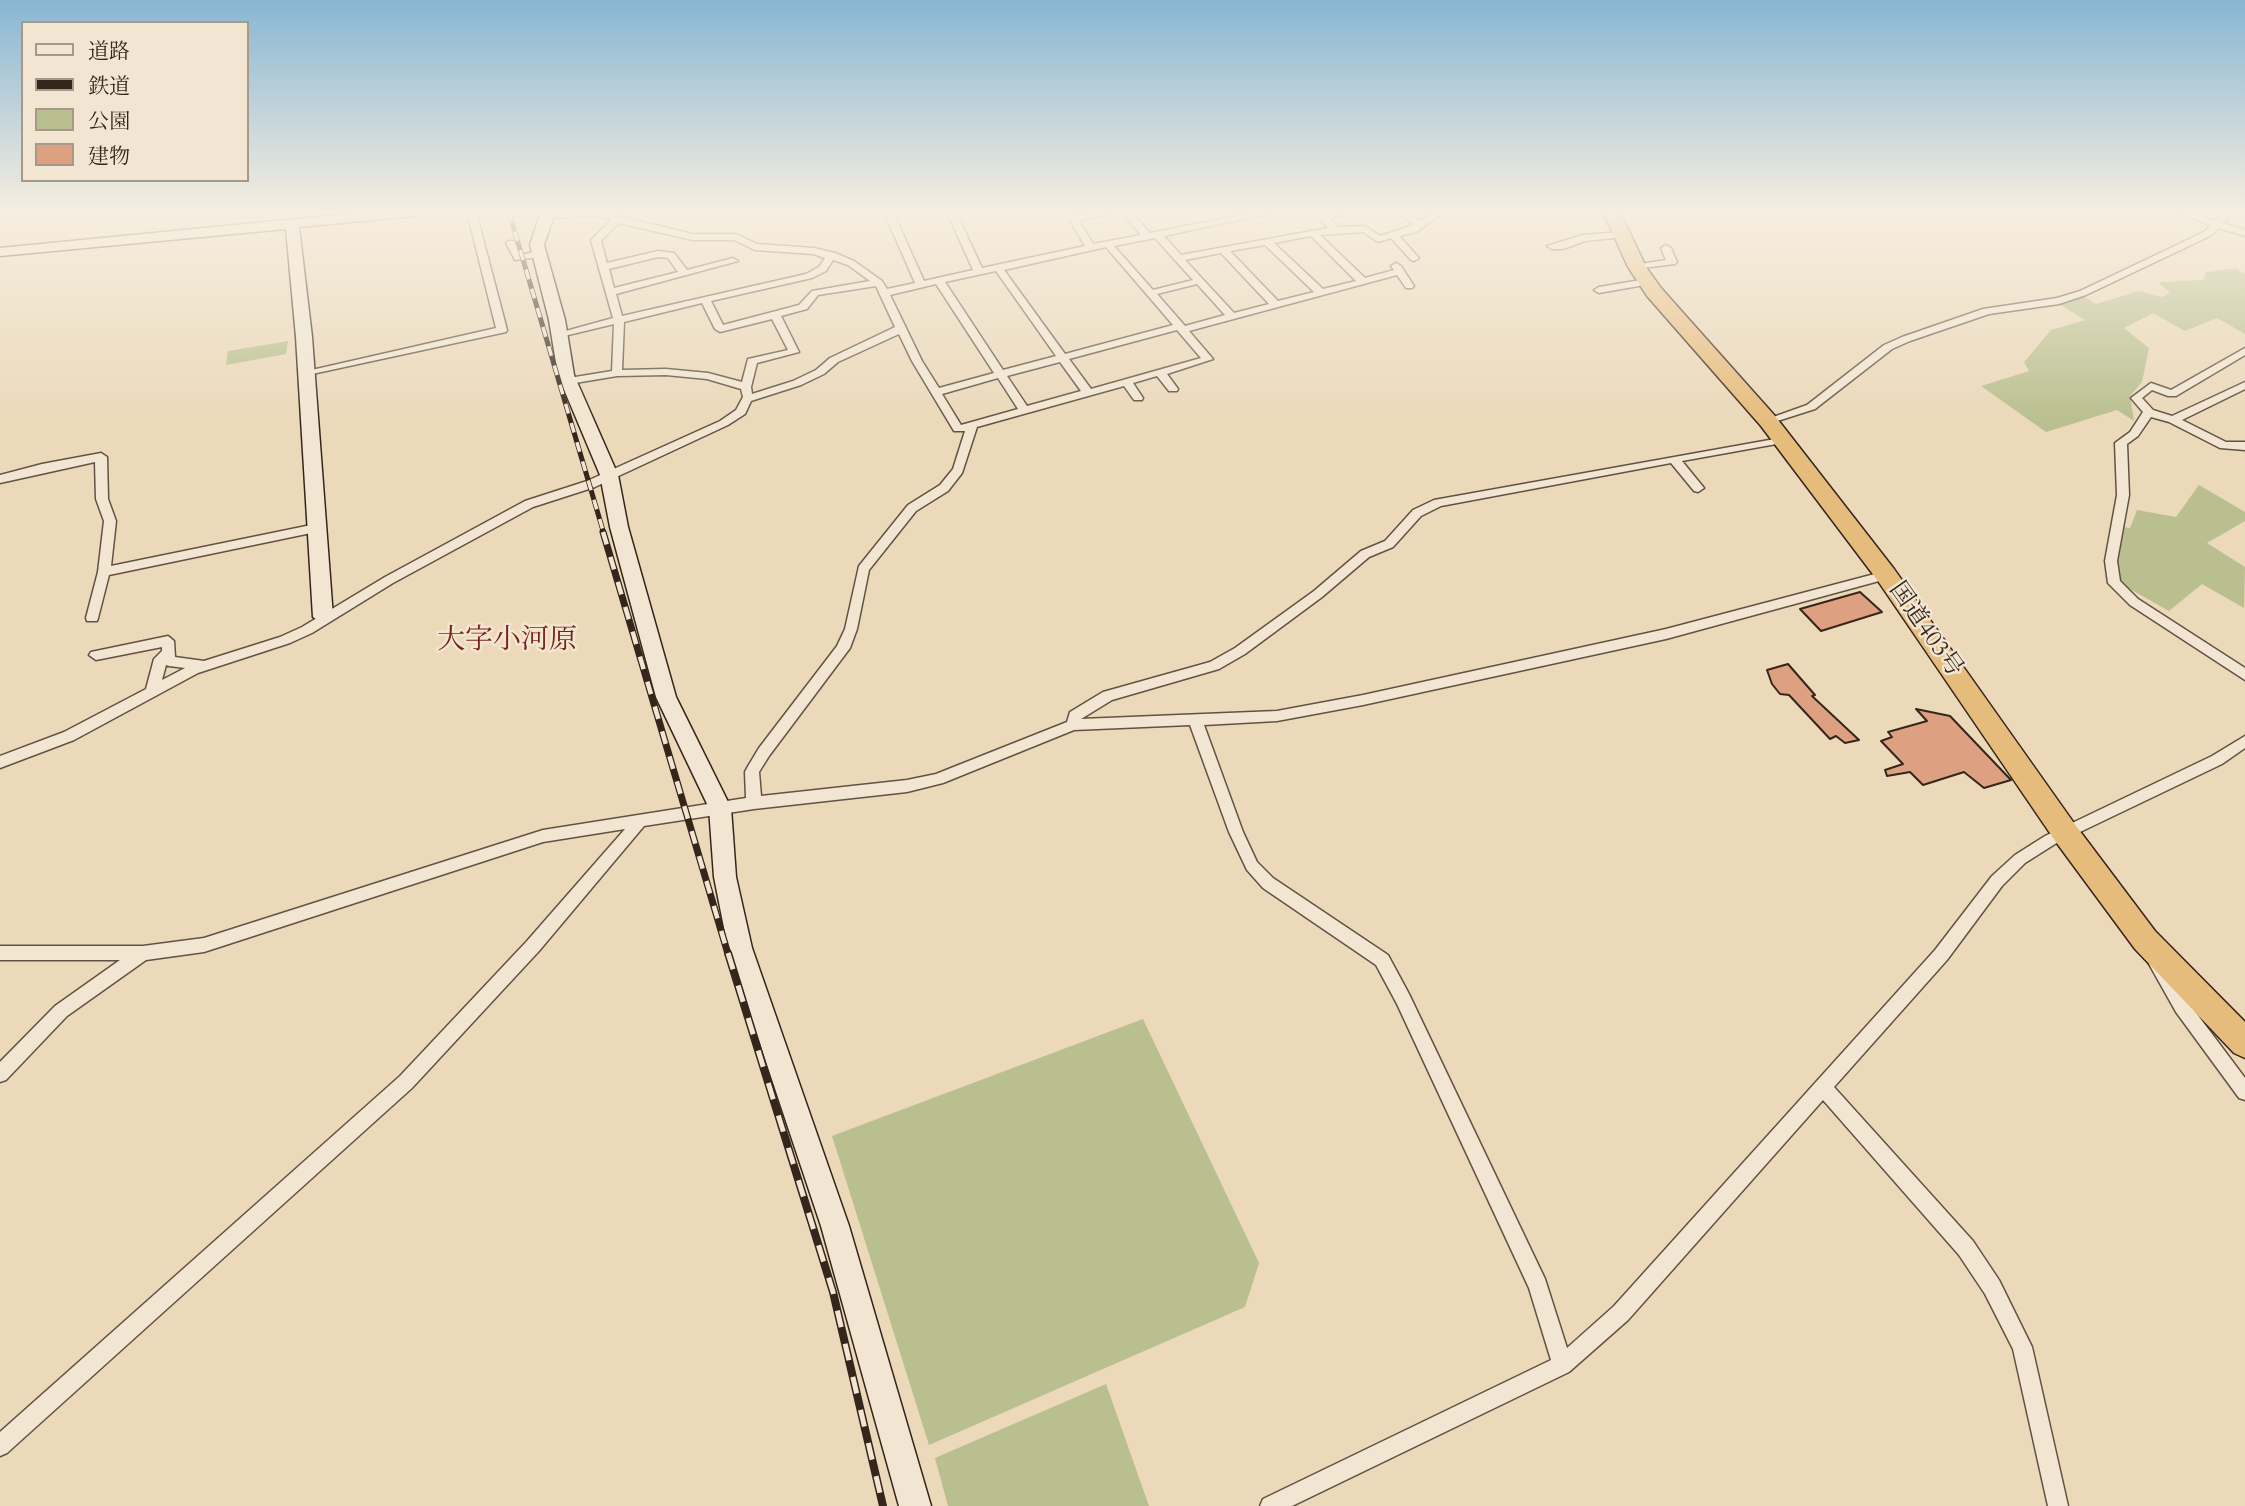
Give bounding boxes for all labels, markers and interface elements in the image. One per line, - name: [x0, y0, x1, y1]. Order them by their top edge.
- legend: [21, 21, 248, 182]
- text: 道路: [88, 37, 130, 66]
- text: 鉄道: [88, 72, 130, 101]
- text: 公園: [88, 107, 130, 136]
- text: 建物: [88, 142, 130, 171]
- street label: 国道403号: [1882, 577, 1968, 683]
- district label: 大字小河原: [437, 625, 577, 659]

